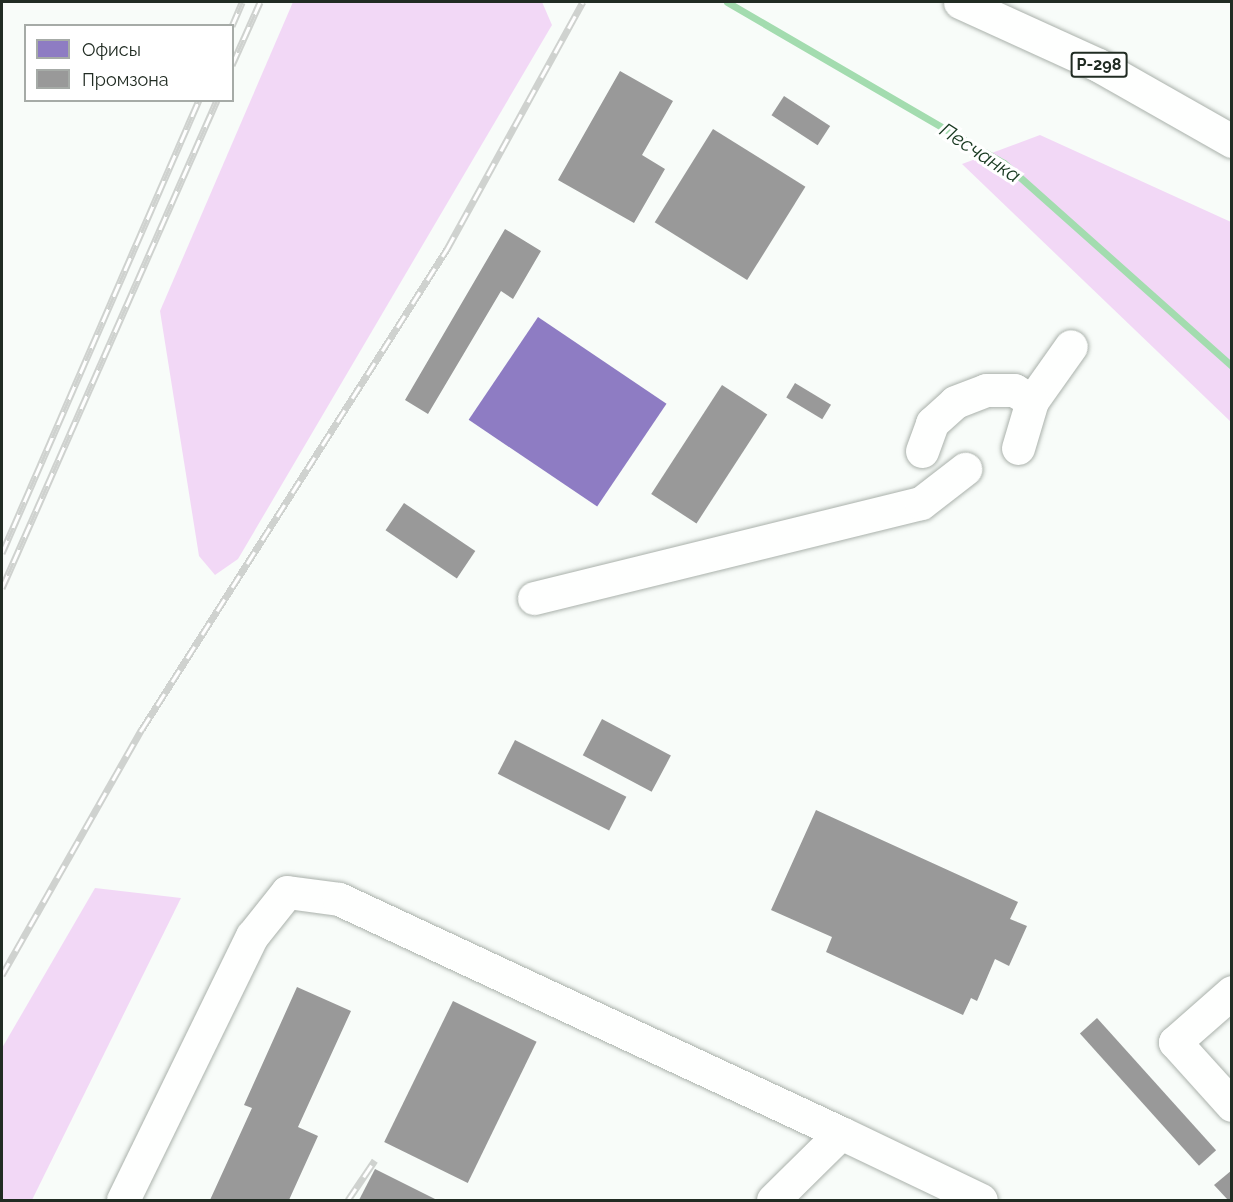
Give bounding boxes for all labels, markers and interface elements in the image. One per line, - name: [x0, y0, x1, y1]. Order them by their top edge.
- legend: [24, 24, 234, 102]
- text: Офисы: [82, 39, 141, 60]
- road number: Р-298: [1070, 52, 1128, 78]
- text: Промзона: [82, 69, 169, 90]
- water label: Песчанка: [935, 118, 1025, 188]

